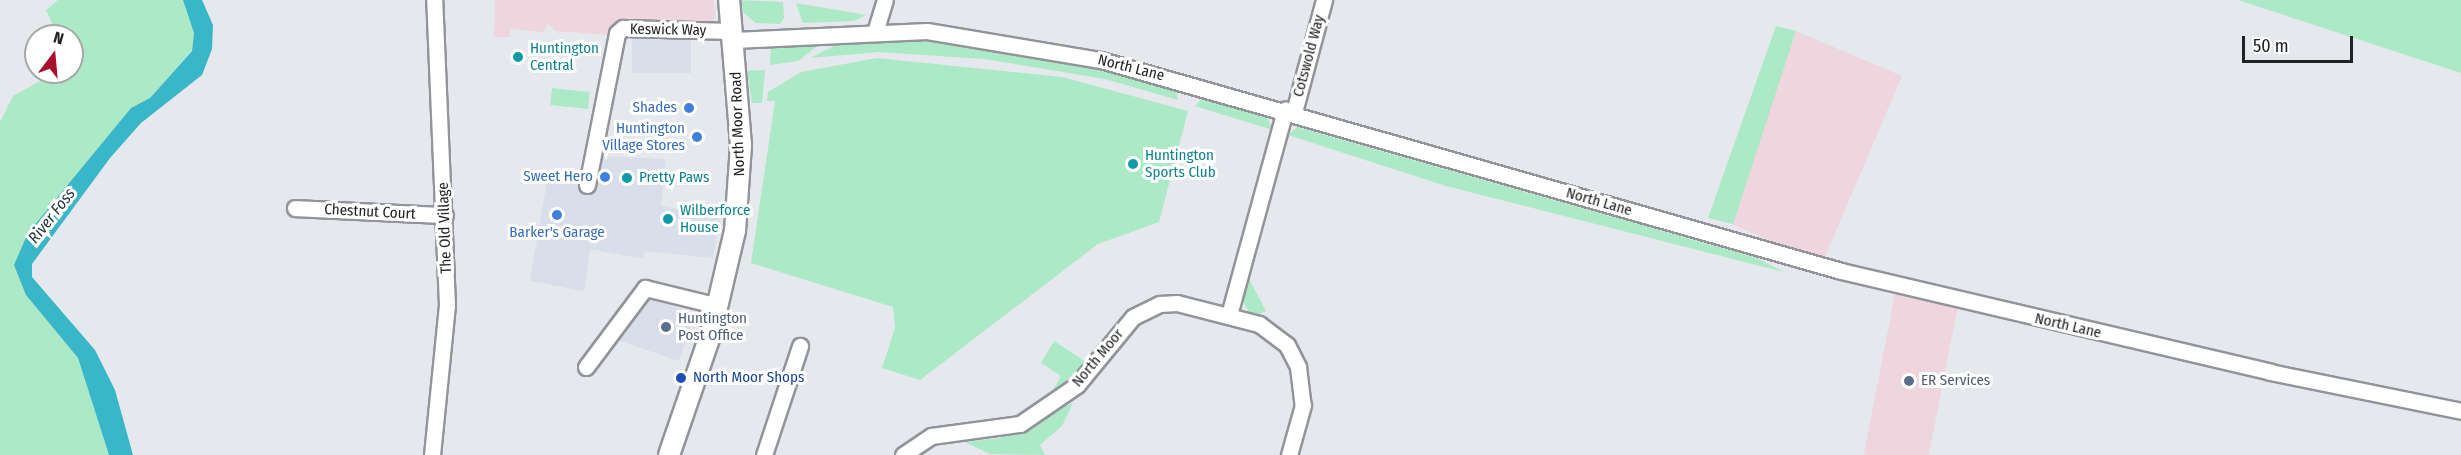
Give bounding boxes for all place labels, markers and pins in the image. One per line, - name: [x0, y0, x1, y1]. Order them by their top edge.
- place label: Huntington Central: [530, 39, 599, 74]
- marker: Huntington Central: [511, 50, 525, 64]
- place label: Shades: [632, 99, 677, 117]
- marker: Shades: [682, 101, 696, 115]
- place label: Huntington Village Stores: [602, 119, 685, 154]
- marker: Huntington Village Stores: [690, 130, 704, 144]
- place label: Huntington Sports Club: [1145, 146, 1216, 181]
- marker: Huntington Sports Club: [1126, 157, 1140, 171]
- place label: Sweet Hero: [523, 168, 593, 186]
- place label: Pretty Paws: [639, 169, 709, 187]
- marker: Sweet Hero: [598, 170, 612, 184]
- marker: Pretty Paws: [620, 171, 634, 185]
- place label: Wilberforce House: [680, 201, 750, 236]
- marker: Barker's Garage: [550, 208, 564, 222]
- marker: Wilberforce House: [661, 212, 675, 226]
- place label: Barker's Garage: [509, 224, 605, 242]
- place label: Huntington Post Office: [678, 309, 747, 344]
- marker: Huntington Post Office: [659, 320, 673, 334]
- place label: North Moor Shops: [693, 369, 804, 387]
- marker: North Moor Shops: [674, 371, 688, 385]
- place label: ER Services: [1921, 372, 1990, 390]
- marker: ER Services: [1902, 374, 1916, 388]

